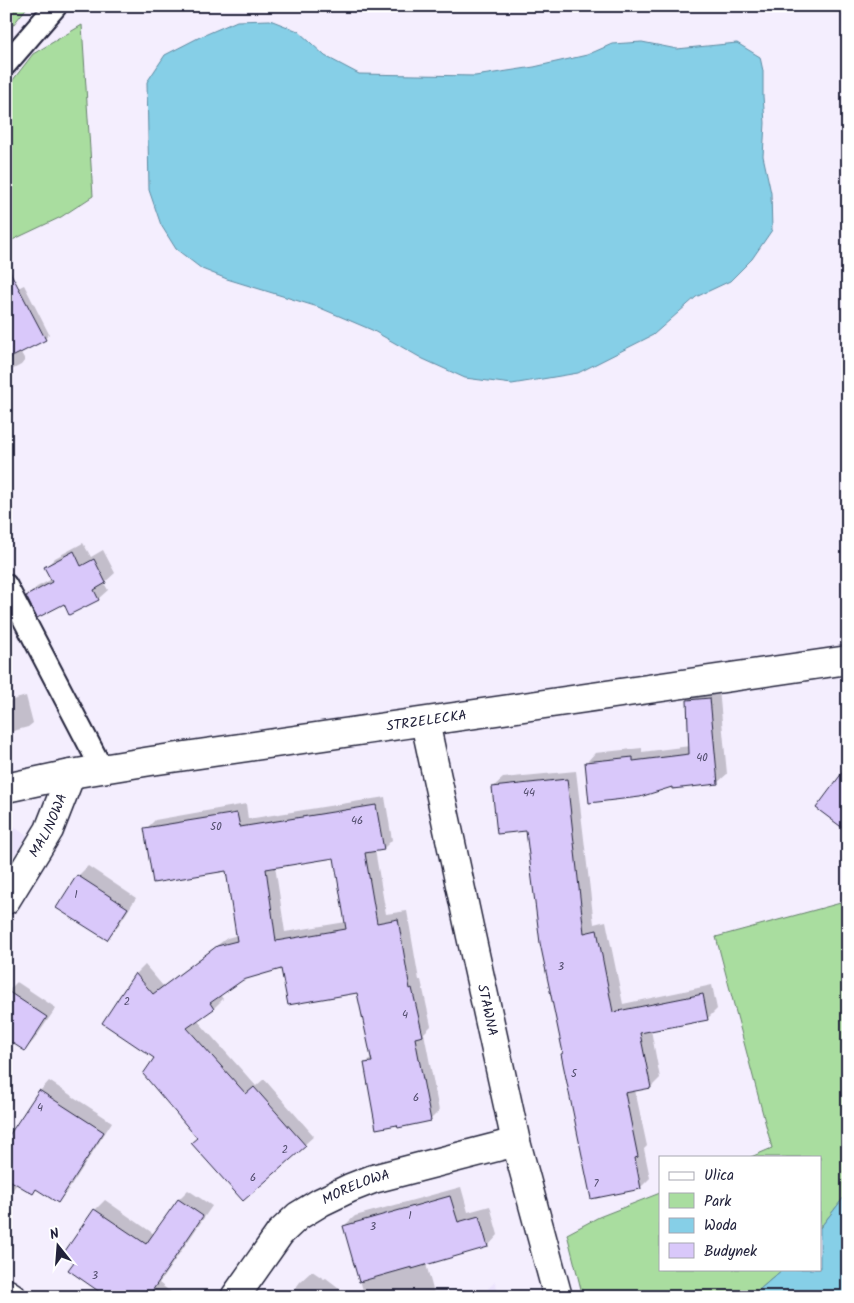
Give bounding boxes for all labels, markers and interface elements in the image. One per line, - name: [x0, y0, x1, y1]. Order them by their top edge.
- street label: STRZELECKA: [385, 704, 468, 738]
- house number: 40: [696, 749, 708, 767]
- house number: 44: [523, 784, 535, 802]
- street label: MALINOWA: [24, 790, 73, 862]
- house number: 46: [351, 812, 363, 830]
- house number: 50: [210, 818, 222, 836]
- house number: 1: [74, 886, 78, 904]
- house number: 3: [558, 958, 564, 976]
- street label: STAWNA: [471, 982, 504, 1038]
- house number: 2: [124, 993, 130, 1011]
- house number: 4: [402, 1006, 408, 1024]
- house number: 5: [571, 1065, 578, 1083]
- house number: 6: [413, 1089, 419, 1107]
- house number: 4: [37, 1099, 43, 1117]
- house number: 2: [282, 1141, 288, 1159]
- legend: [659, 1156, 822, 1270]
- street label: MORELOWA: [318, 1164, 392, 1211]
- text: Ulica: [704, 1164, 734, 1188]
- house number: 6: [250, 1169, 256, 1187]
- house number: 7: [593, 1175, 599, 1193]
- text: Park: [704, 1190, 732, 1214]
- house number: 1: [408, 1207, 412, 1225]
- text: Woda: [704, 1214, 737, 1238]
- house number: 3: [370, 1218, 376, 1236]
- north arrow: [32, 1220, 82, 1270]
- text: N: [47, 1223, 62, 1246]
- text: Budynek: [704, 1240, 758, 1264]
- house number: 3: [92, 1267, 98, 1285]

